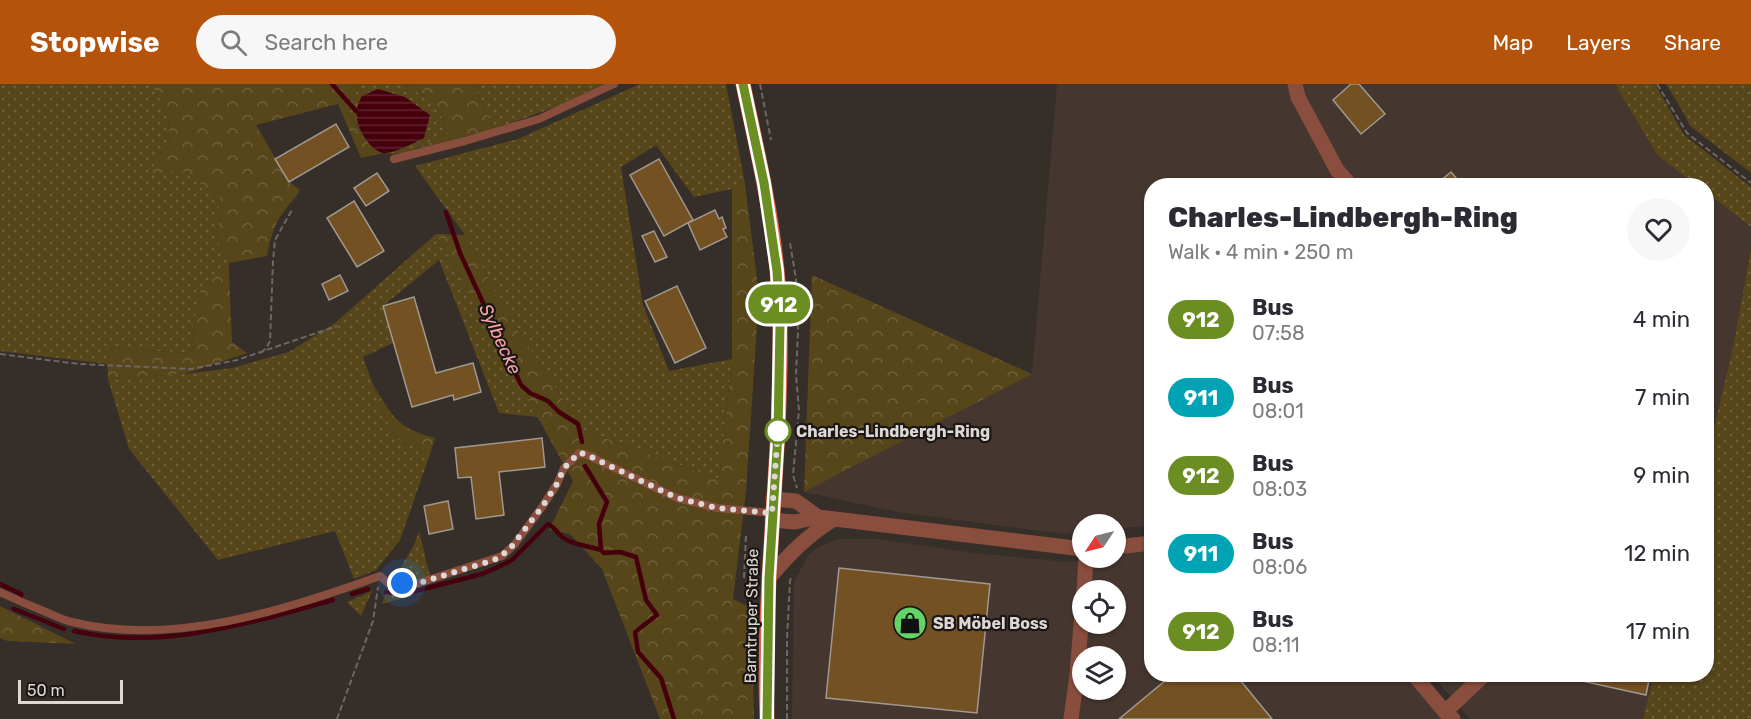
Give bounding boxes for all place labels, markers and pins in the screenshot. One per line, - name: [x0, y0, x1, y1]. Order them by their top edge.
- marker: Charles-Lindbergh-Ring: [765, 418, 791, 444]
- place label: Charles-Lindbergh-Ring: [796, 422, 990, 441]
- shop icon: SB Möbel Boss: [892, 605, 928, 641]
- place label: SB Möbel Boss: [933, 614, 1048, 633]

